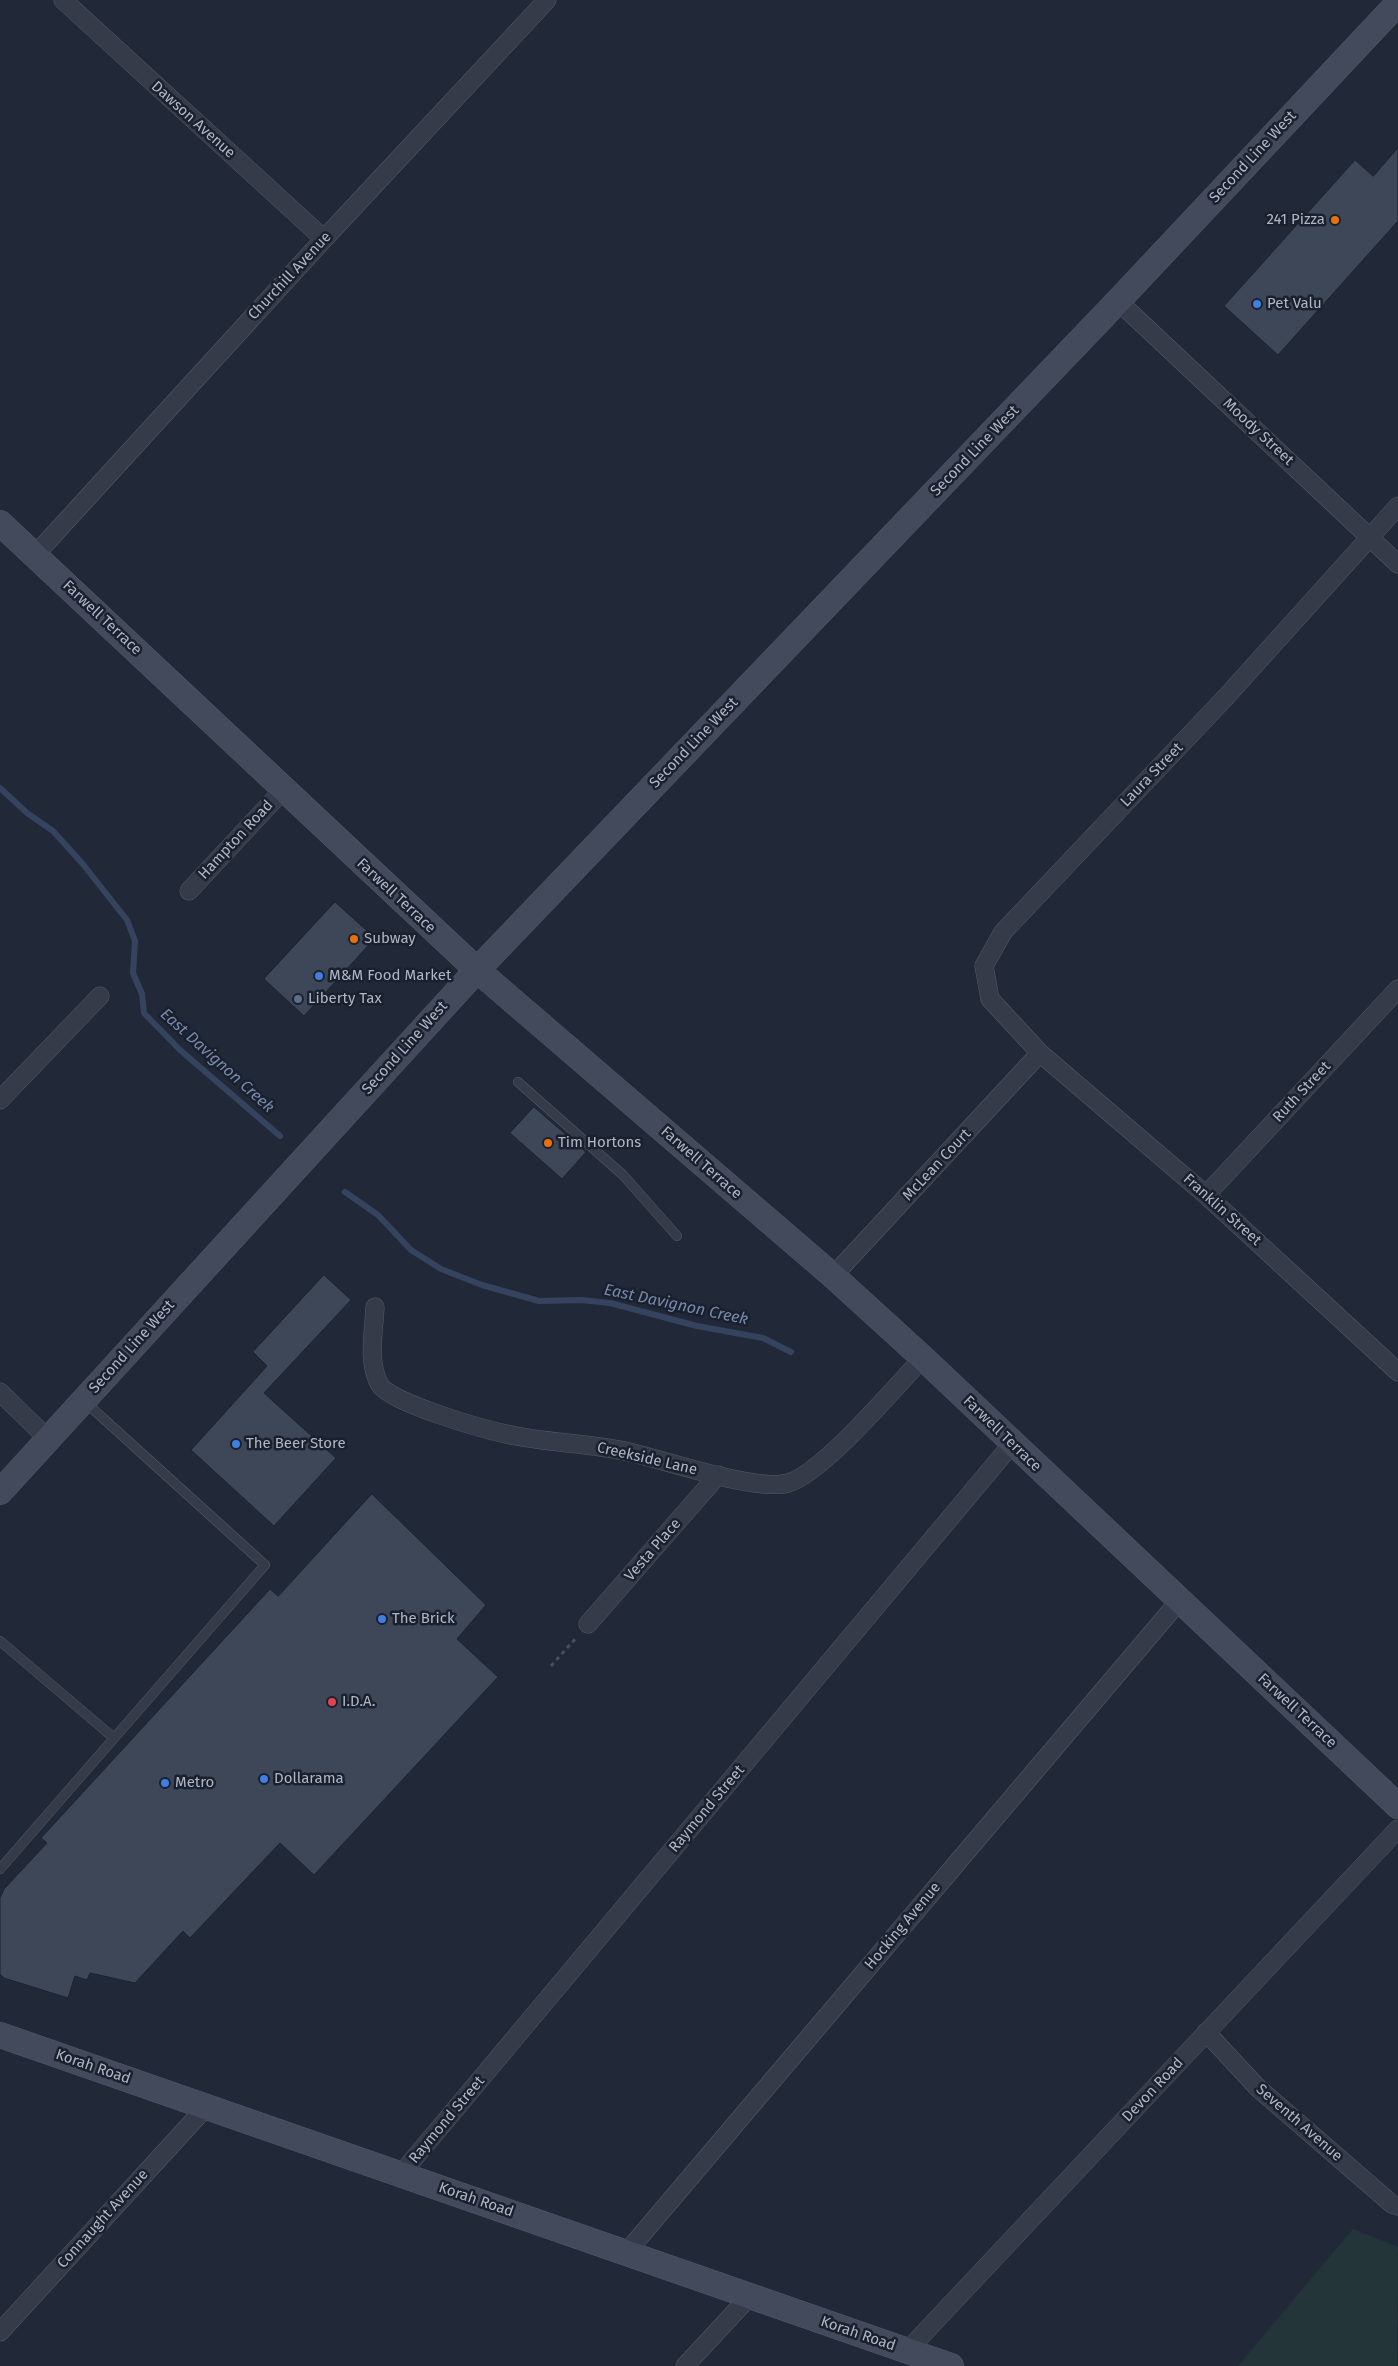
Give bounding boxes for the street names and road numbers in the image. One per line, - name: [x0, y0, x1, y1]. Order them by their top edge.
- street label: Dawson Avenue: [147, 78, 239, 162]
- street label: Second Line West: [1206, 107, 1300, 207]
- street label: Churchill Avenue: [245, 228, 335, 324]
- street label: Moody Street: [1219, 395, 1297, 469]
- street label: Second Line West: [927, 402, 1023, 500]
- street label: Farwell Terrace: [59, 577, 145, 659]
- street label: Second Line West: [646, 694, 742, 792]
- street label: Laura Street: [1117, 739, 1187, 811]
- street label: Hampton Road: [195, 797, 277, 883]
- street label: Farwell Terrace: [353, 855, 439, 937]
- street label: Second Line West: [358, 998, 452, 1098]
- street label: Ruth Street: [1269, 1058, 1335, 1126]
- street label: Farwell Terrace: [657, 1123, 745, 1203]
- street label: McLean Court: [899, 1125, 975, 1205]
- street label: Franklin Street: [1179, 1170, 1265, 1250]
- street label: Second Line West: [85, 1297, 179, 1397]
- street label: Farwell Terrace: [959, 1392, 1045, 1476]
- street label: Creekside Lane: [595, 1439, 699, 1479]
- street label: Vesta Place: [621, 1515, 685, 1585]
- street label: Farwell Terrace: [1254, 1670, 1340, 1752]
- street label: Raymond Street: [665, 1762, 749, 1856]
- street label: Hocking Avenue: [861, 1879, 945, 1973]
- street label: Korah Road: [53, 2046, 133, 2088]
- street label: Devon Road: [1119, 2054, 1187, 2126]
- street label: Raymond Street: [405, 2073, 489, 2167]
- street label: Seventh Avenue: [1252, 2081, 1346, 2165]
- street label: Connaught Avenue: [54, 2166, 152, 2272]
- street label: Korah Road: [436, 2179, 516, 2221]
- street label: Korah Road: [818, 2313, 898, 2355]

